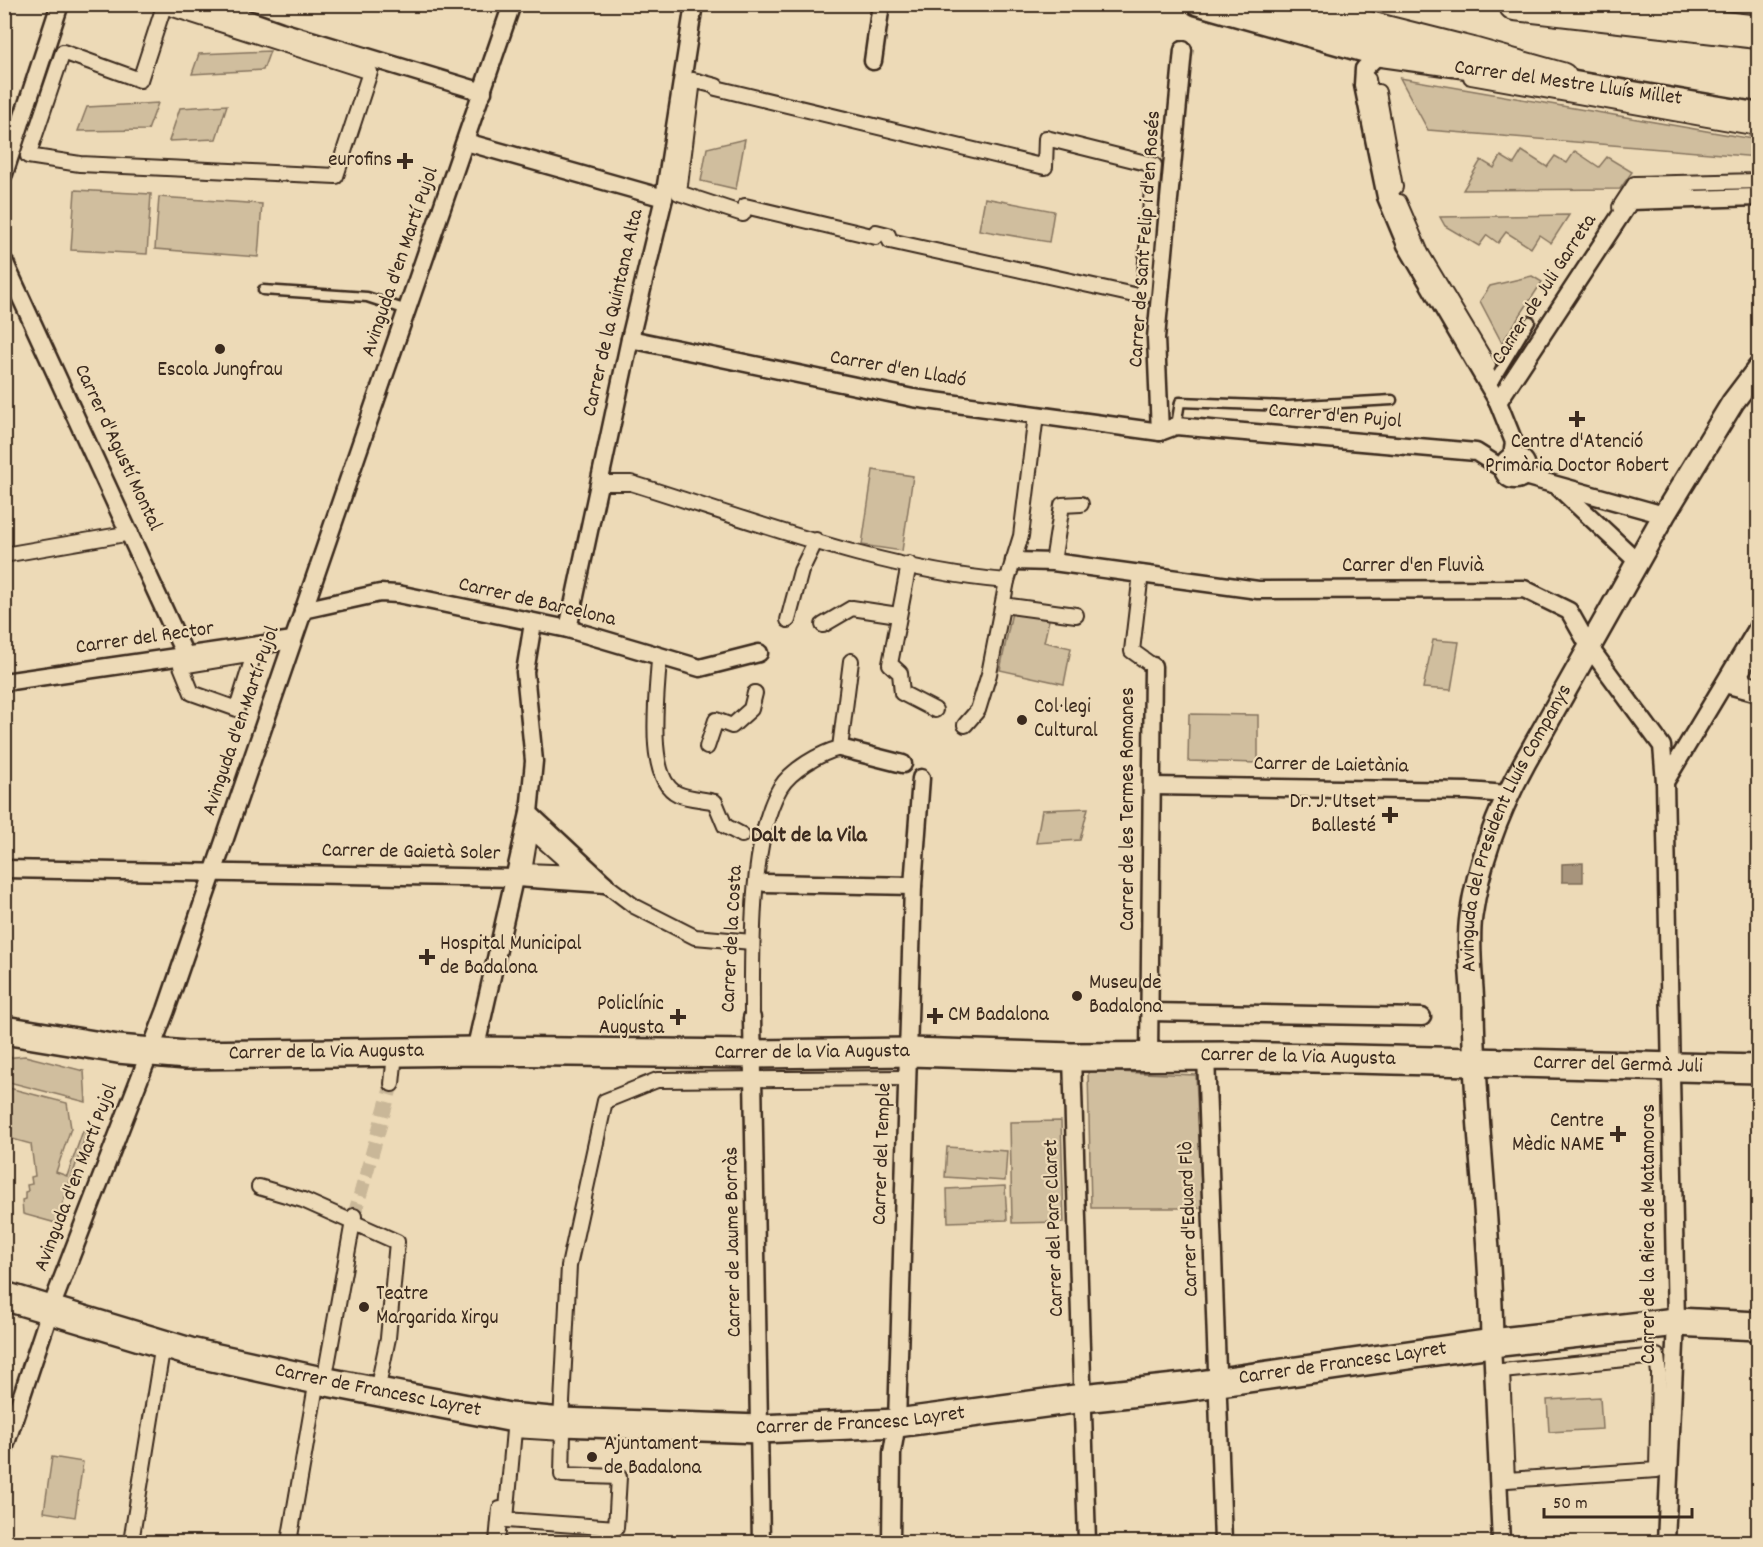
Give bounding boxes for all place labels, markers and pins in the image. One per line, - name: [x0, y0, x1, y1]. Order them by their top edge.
- place label: eurofins: [328, 146, 392, 176]
- marker: eurofins: [396, 152, 414, 170]
- marker: Escola Jungfrau: [213, 342, 227, 356]
- place label: Escola Jungfrau: [157, 356, 283, 386]
- marker: Centre d'Atenció Primària Doctor Robert: [1568, 410, 1586, 428]
- place label: Centre d'Atenció Primària Doctor Robert: [1485, 428, 1669, 482]
- place label: Col·legi Cultural: [1034, 693, 1098, 747]
- marker: Col·legi Cultural: [1015, 713, 1029, 727]
- place label: Dr. J. Utset Ballesté: [1289, 788, 1376, 842]
- marker: Dr. J. Utset Ballesté: [1381, 806, 1399, 824]
- place label: Hospital Municipal de Badalona: [440, 930, 582, 984]
- marker: Hospital Municipal de Badalona: [418, 948, 436, 966]
- place label: Museu de Badalona: [1089, 969, 1164, 1023]
- marker: Museu de Badalona: [1070, 989, 1084, 1003]
- place label: Policlínic Augusta: [597, 990, 665, 1044]
- place label: CM Badalona: [948, 1001, 1050, 1031]
- marker: CM Badalona: [926, 1007, 944, 1025]
- marker: Policlínic Augusta: [669, 1008, 687, 1026]
- place label: Centre Mèdic NAME: [1512, 1107, 1604, 1161]
- marker: Centre Mèdic NAME: [1609, 1125, 1627, 1143]
- place label: Teatre Margarida Xirgu: [376, 1280, 498, 1334]
- marker: Teatre Margarida Xirgu: [357, 1300, 371, 1314]
- place label: Ajuntament de Badalona: [604, 1430, 702, 1484]
- marker: Ajuntament de Badalona: [585, 1450, 599, 1464]

